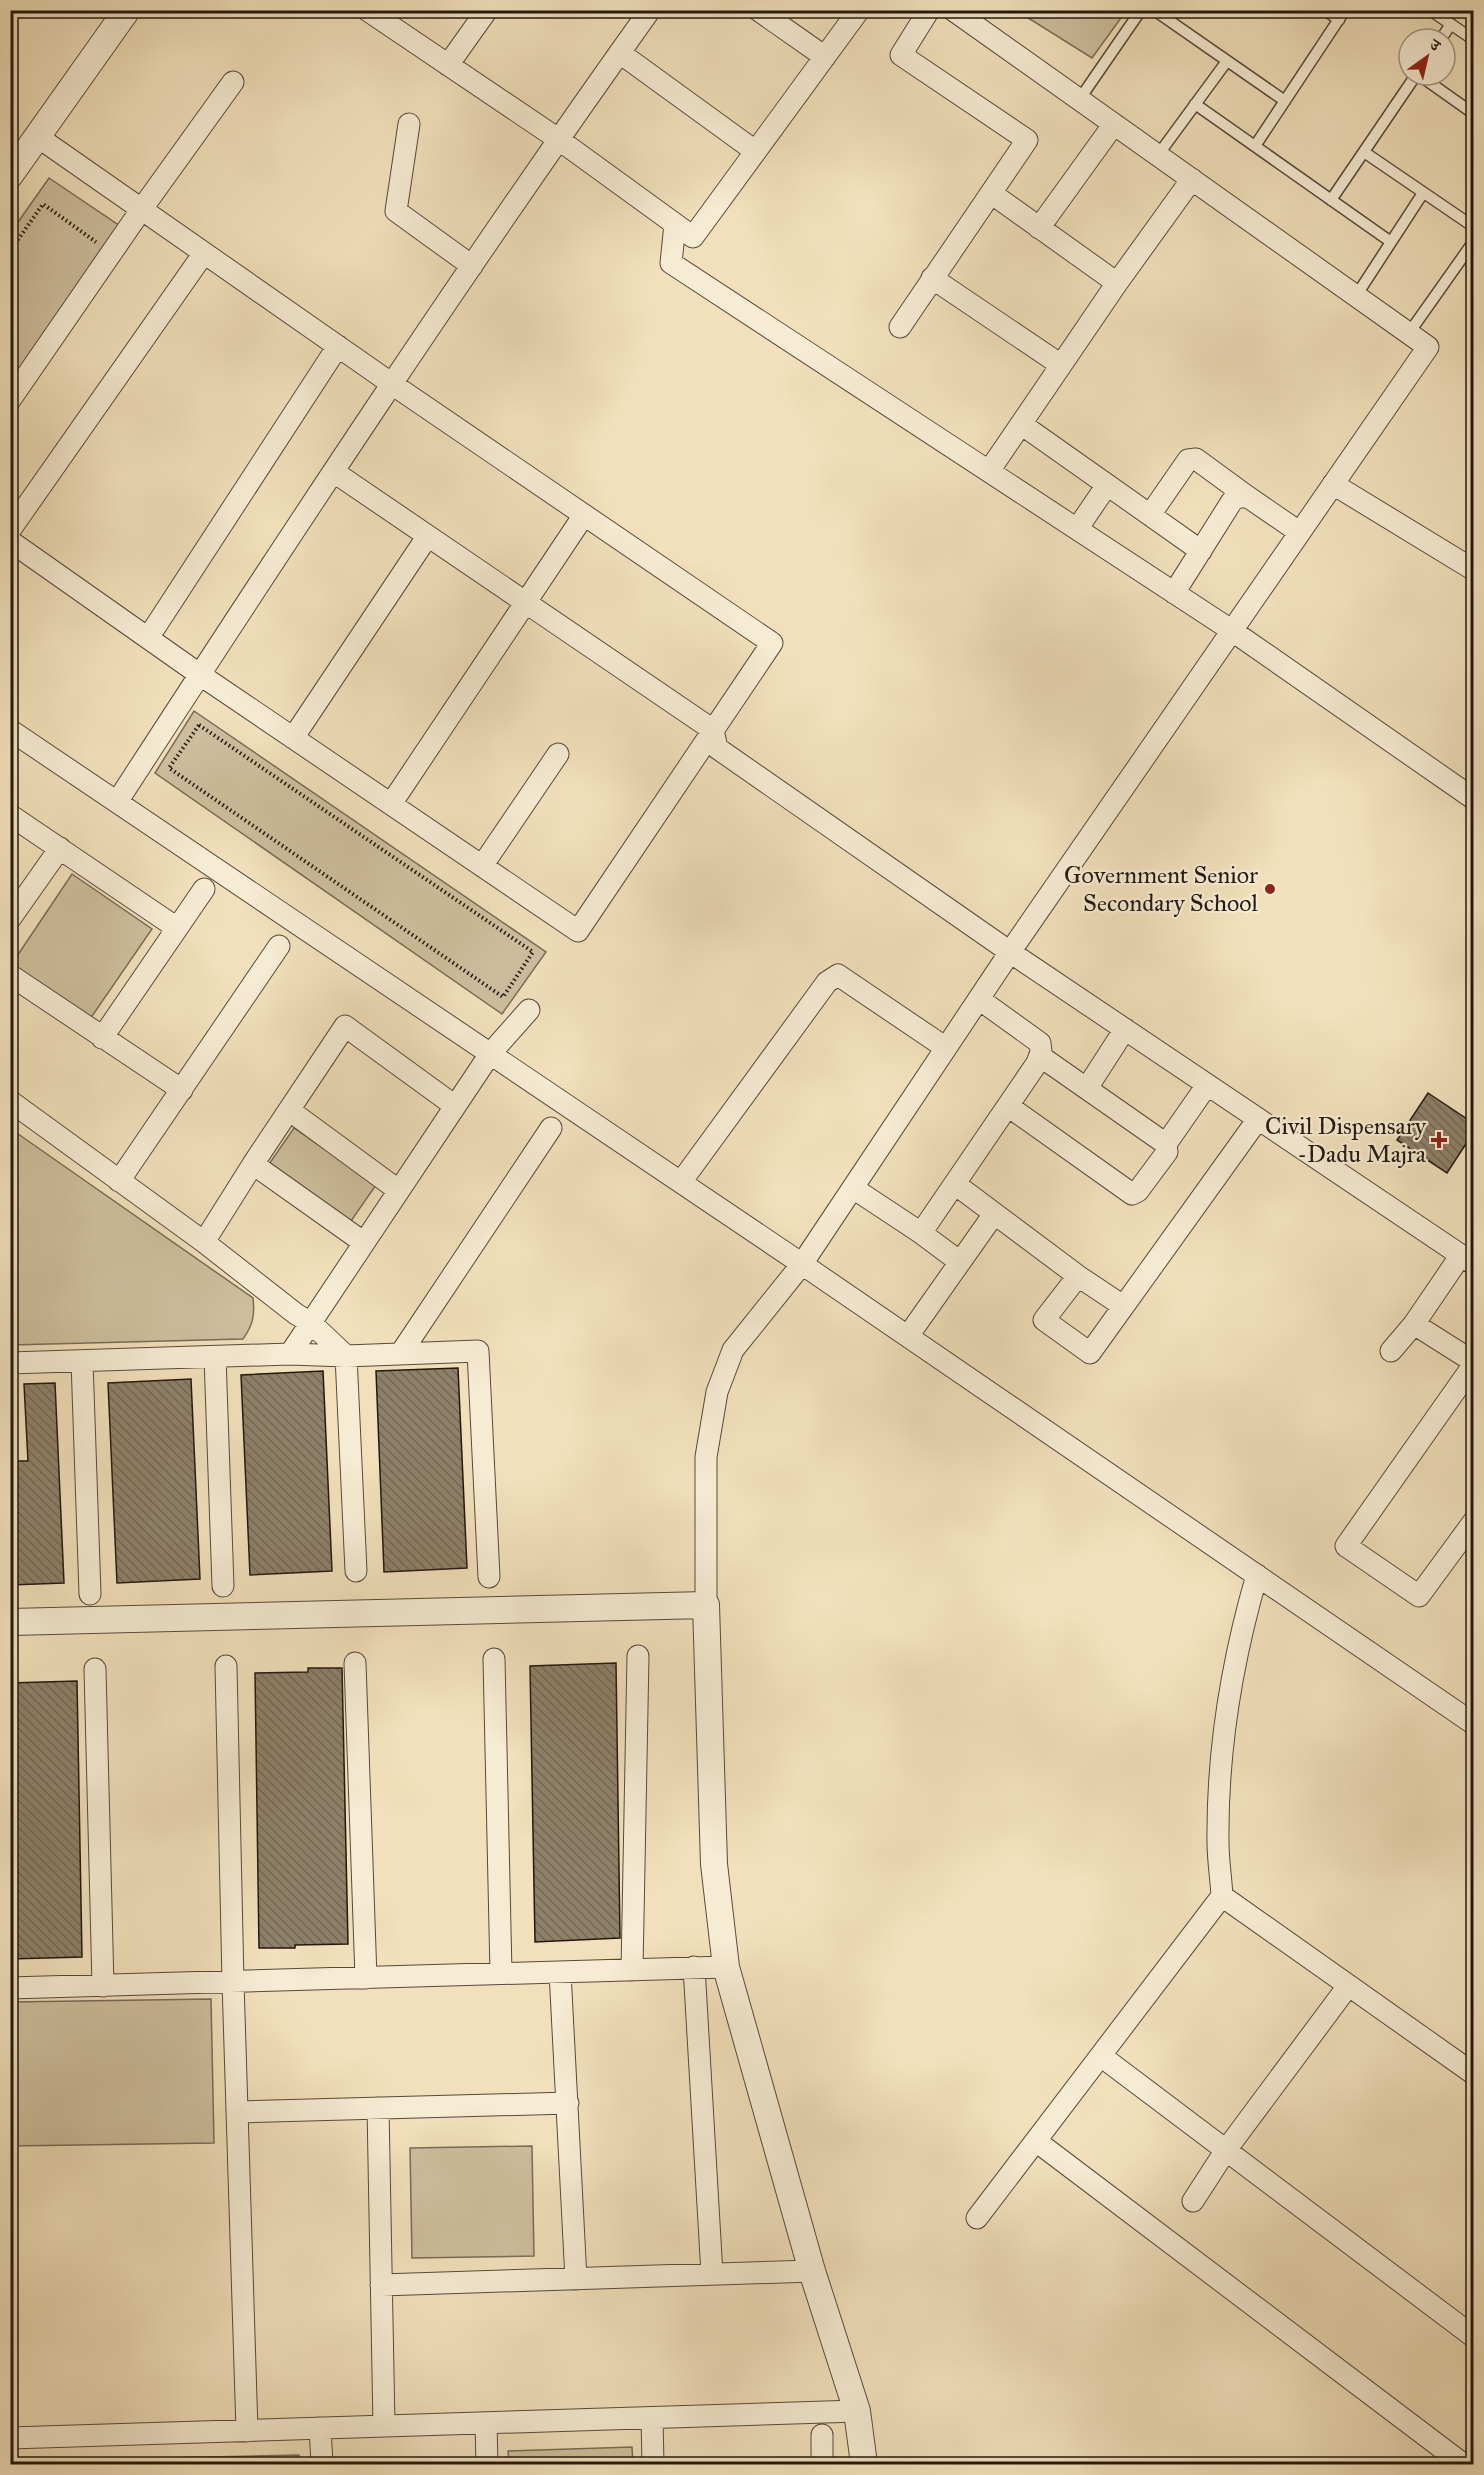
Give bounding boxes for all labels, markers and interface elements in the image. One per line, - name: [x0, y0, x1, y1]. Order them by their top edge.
- north arrow: [1397, 27, 1457, 87]
- text: उ: [1426, 34, 1445, 56]
- place label: Government Senior Secondary School: [1064, 860, 1259, 918]
- marker: Government Senior Secondary School: [1263, 882, 1277, 896]
- place label: Civil Dispensary -Dadu Majra: [1265, 1111, 1427, 1169]
- marker: Civil Dispensary -Dadu Majra: [1430, 1131, 1448, 1149]

